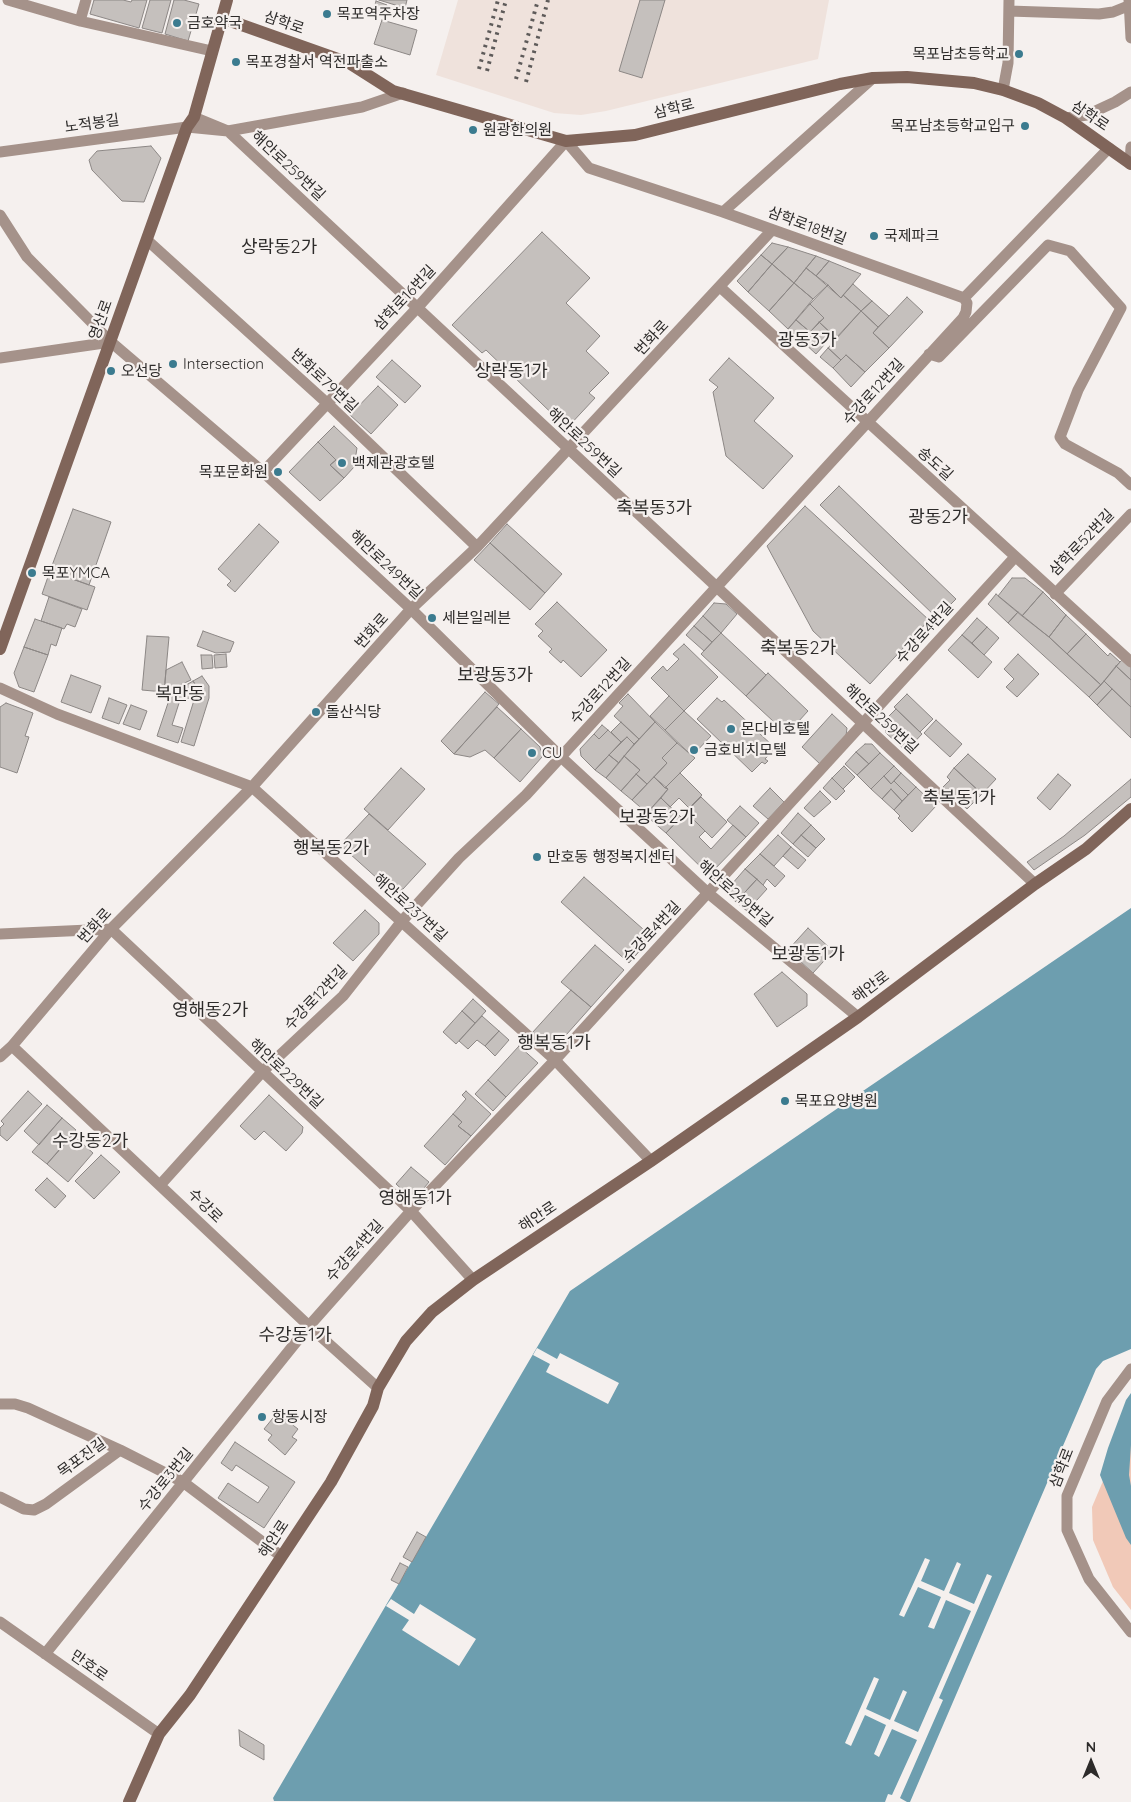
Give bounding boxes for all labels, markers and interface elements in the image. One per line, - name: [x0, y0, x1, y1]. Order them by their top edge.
- place label: 목포역주차장: [337, 5, 420, 23]
- street label: 삼학로: [261, 8, 307, 38]
- marker: 목포역주차장: [321, 8, 333, 20]
- place label: 금호약국: [187, 14, 242, 32]
- marker: 금호약국: [171, 17, 183, 29]
- place label: 목포남초등학교: [912, 45, 1009, 63]
- marker: 목포남초등학교: [1013, 48, 1025, 60]
- place label: 목포경찰서 역전파출소: [246, 53, 388, 71]
- marker: 목포경찰서 역전파출소: [230, 56, 242, 68]
- street label: 삼학로: [652, 95, 696, 123]
- street label: 삼학로: [1068, 97, 1112, 135]
- street label: 노적봉길: [63, 111, 121, 137]
- place label: 목포남초등학교입구: [891, 117, 1015, 135]
- marker: 목포남초등학교입구: [1019, 120, 1031, 132]
- place label: 원광한의원: [483, 121, 552, 139]
- marker: 원광한의원: [467, 124, 479, 136]
- street label: 해안로259번길: [248, 127, 328, 205]
- street label: 삼학로18번길: [765, 203, 849, 249]
- place label: 국제파크: [884, 227, 939, 245]
- marker: 국제파크: [868, 230, 880, 242]
- district label: 상락동2가: [241, 237, 317, 259]
- street label: 삼학로16번길: [370, 262, 440, 334]
- street label: 영산로: [85, 297, 117, 343]
- street label: 번화로: [631, 317, 673, 359]
- district label: 광동3가: [777, 330, 837, 352]
- street label: 번화로79번길: [287, 345, 361, 417]
- place label: Intersection: [183, 355, 264, 373]
- street label: 수강로12번길: [840, 355, 908, 429]
- marker: Intersection: [167, 358, 179, 370]
- district label: 상락동1가: [475, 361, 547, 383]
- place label: 오선당: [121, 362, 162, 380]
- marker: 오선당: [105, 365, 117, 377]
- street label: 해안로259번길: [544, 404, 624, 482]
- street label: 송도길: [914, 443, 956, 485]
- place label: 백제관광호텔: [352, 454, 435, 472]
- marker: 백제관광호텔: [336, 457, 348, 469]
- place label: 목포문화원: [199, 463, 268, 481]
- marker: 목포문화원: [272, 466, 284, 478]
- district label: 축복동3가: [616, 498, 692, 520]
- street label: 삼학로52번길: [1046, 506, 1118, 580]
- district label: 광동2가: [908, 507, 968, 529]
- street label: 해안로249번길: [346, 527, 426, 603]
- place label: 목포YMCA: [42, 564, 110, 582]
- marker: 목포YMCA: [26, 567, 38, 579]
- street label: 수강로4번길: [893, 598, 957, 668]
- place label: 세븐일레븐: [442, 609, 511, 627]
- street label: 번화로: [351, 610, 393, 652]
- marker: 세븐일레븐: [426, 612, 438, 624]
- district label: 축복동2가: [760, 638, 836, 660]
- street label: 수강로12번길: [567, 654, 635, 728]
- district label: 보광동3가: [457, 665, 533, 687]
- street label: 해안로259번길: [841, 680, 921, 758]
- district label: 복만동: [155, 684, 205, 706]
- place label: 돌산식당: [326, 703, 381, 721]
- marker: 돌산식당: [310, 706, 322, 718]
- place label: 몬다비호텔: [741, 720, 810, 738]
- marker: 몬다비호텔: [725, 723, 737, 735]
- place label: 금호비치모텔: [704, 741, 787, 759]
- place label: CU: [542, 744, 562, 762]
- marker: 금호비치모텔: [688, 744, 700, 756]
- marker: CU: [526, 747, 538, 759]
- district label: 축복동1가: [923, 788, 995, 810]
- district label: 보광동2가: [619, 807, 695, 829]
- district label: 행복동2가: [293, 838, 369, 860]
- place label: 만호동 행정복지센터: [547, 848, 675, 866]
- marker: 만호동 행정복지센터: [531, 851, 543, 863]
- street label: 해안로249번길: [694, 857, 776, 931]
- street label: 해안로237번길: [369, 870, 451, 946]
- street label: 수강로4번길: [619, 898, 685, 966]
- street label: 번화로: [74, 905, 116, 947]
- district label: 보광동1가: [772, 944, 844, 966]
- street label: 수강로12번길: [281, 962, 351, 1034]
- street label: 해안로: [849, 967, 893, 1007]
- district label: 영해동2가: [172, 1000, 248, 1022]
- district label: 행복동1가: [518, 1033, 590, 1055]
- street label: 해안로229번길: [245, 1035, 327, 1113]
- place label: 목포요양병원: [795, 1092, 878, 1110]
- marker: 목포요양병원: [779, 1095, 791, 1107]
- district label: 수강동2가: [52, 1131, 128, 1153]
- street label: 수강로: [184, 1185, 226, 1227]
- district label: 영해동1가: [379, 1188, 451, 1210]
- street label: 해안로: [516, 1198, 560, 1236]
- street label: 수강로4번길: [323, 1216, 387, 1286]
- district label: 수강동1가: [259, 1325, 331, 1347]
- place label: 항동시장: [272, 1408, 327, 1426]
- marker: 항동시장: [256, 1411, 268, 1423]
- street label: 목포진길: [54, 1434, 110, 1482]
- street label: 수강로3번길: [135, 1444, 197, 1516]
- street label: 삼학로: [1046, 1445, 1078, 1491]
- street label: 해안로: [255, 1517, 293, 1561]
- street label: 만호로: [67, 1647, 111, 1685]
- north arrow: [1066, 1737, 1116, 1787]
- text: N: [1086, 1738, 1096, 1756]

